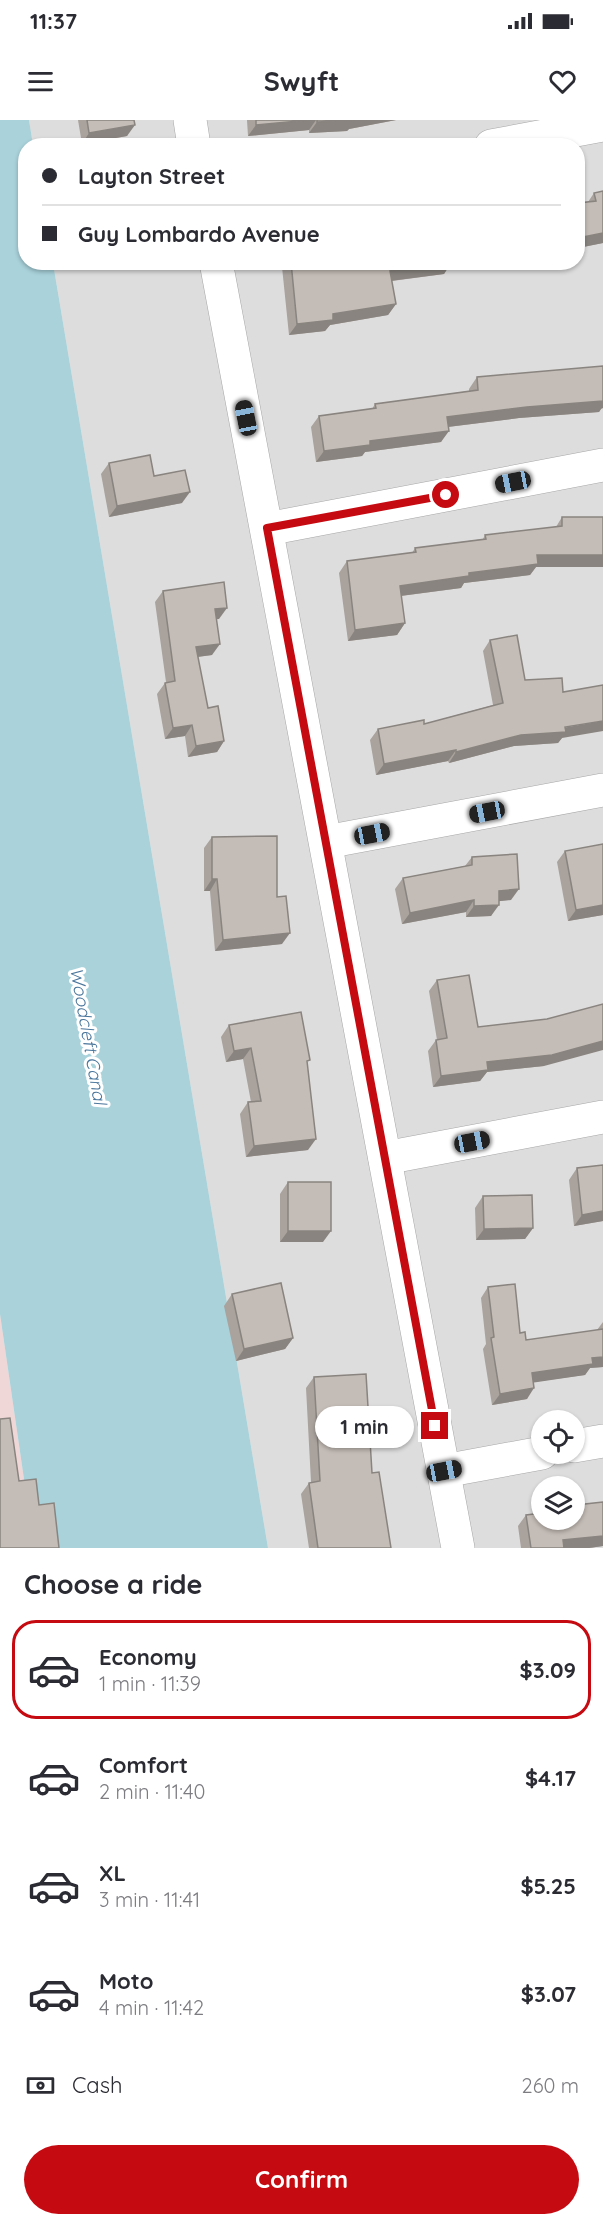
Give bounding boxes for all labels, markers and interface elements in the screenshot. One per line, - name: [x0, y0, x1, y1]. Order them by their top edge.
- text: 11:37: [30, 7, 77, 35]
- text: Swyft: [264, 64, 339, 98]
- icon: menu: [24, 65, 57, 98]
- icon: heart: [546, 65, 579, 98]
- text: Layton Street: [78, 162, 225, 190]
- text: Guy Lombardo Avenue: [78, 220, 320, 248]
- car: [234, 399, 258, 437]
- car: [494, 470, 532, 494]
- route start: [432, 481, 459, 508]
- car: [468, 800, 506, 824]
- car: [353, 822, 391, 846]
- water label: Woodcleft Canal: [65, 966, 112, 1108]
- car: [453, 1130, 491, 1154]
- callout: 1 min: [315, 1405, 414, 1447]
- map controls: [531, 1410, 585, 1530]
- button: locate: [531, 1410, 585, 1464]
- route end: [421, 1412, 448, 1439]
- text: 1 min: [340, 1414, 389, 1439]
- car: [425, 1459, 463, 1483]
- button: layers: [531, 1476, 585, 1530]
- text: Choose a ride: [24, 1567, 202, 1601]
- icon: car: [27, 1643, 81, 1697]
- text: Economy: [99, 1643, 197, 1671]
- text: $3.09: [520, 1656, 576, 1684]
- text: 1 min · 11:39: [99, 1671, 201, 1696]
- icon: car: [27, 1751, 81, 1805]
- text: Comfort: [99, 1751, 188, 1779]
- text: $4.17: [525, 1764, 576, 1792]
- text: 2 min · 11:40: [99, 1779, 205, 1804]
- icon: car: [27, 1859, 81, 1913]
- text: XL: [99, 1859, 126, 1887]
- text: $5.25: [520, 1872, 576, 1900]
- text: 3 min · 11:41: [99, 1887, 200, 1912]
- icon: car: [27, 1967, 81, 2021]
- text: Moto: [99, 1967, 153, 1995]
- text: $3.07: [521, 1980, 576, 2008]
- text: 4 min · 11:42: [99, 1995, 204, 2020]
- icon: cash: [24, 2069, 57, 2102]
- text: Cash: [72, 2071, 123, 2099]
- text: 260 m: [522, 2073, 579, 2098]
- button: Confirm: [24, 2145, 579, 2214]

